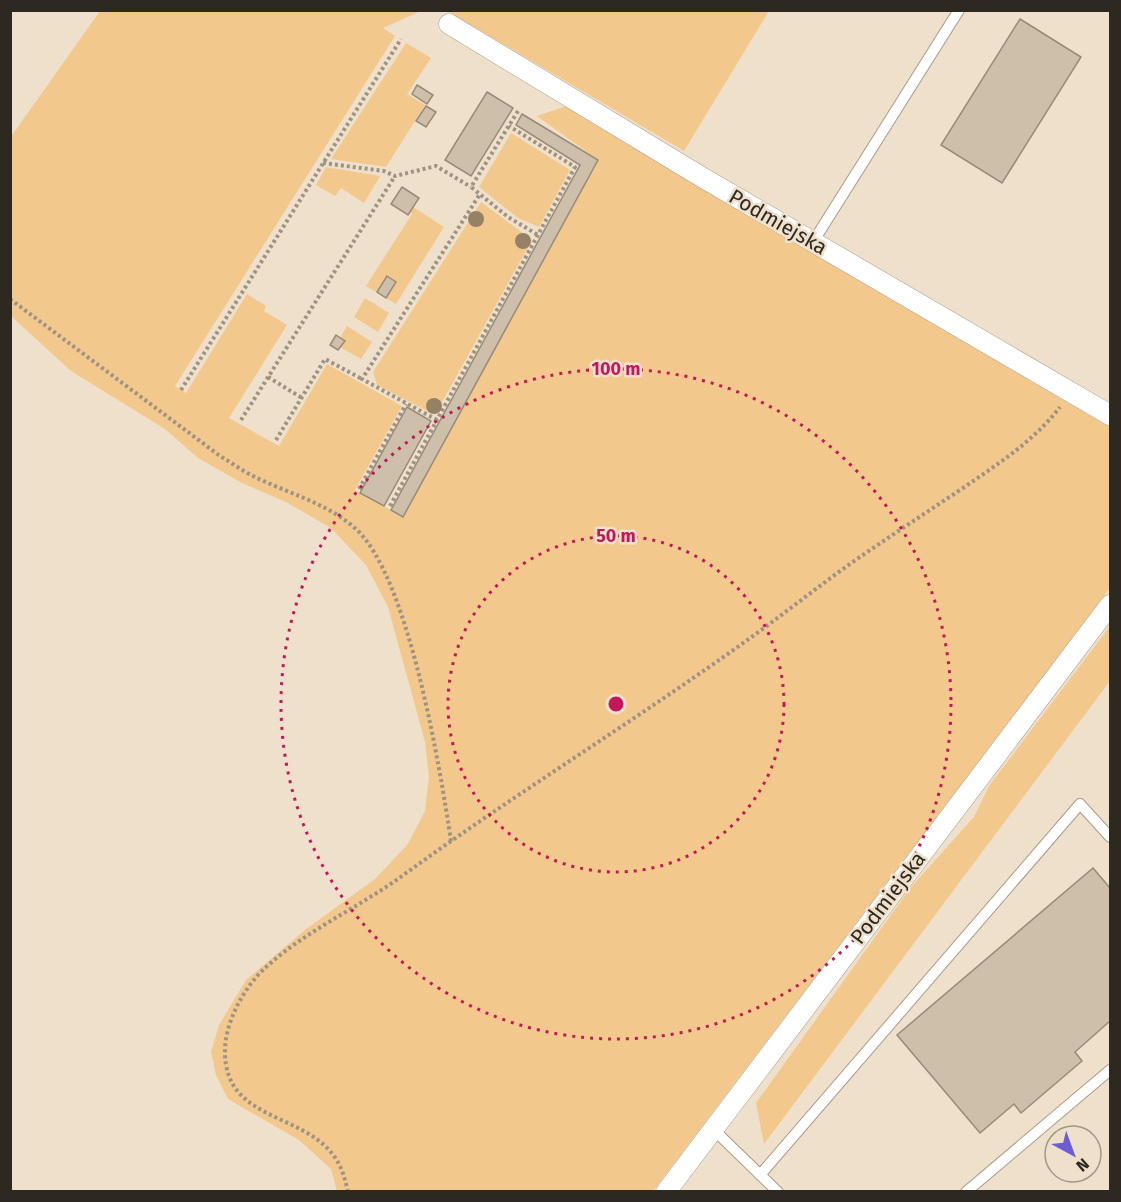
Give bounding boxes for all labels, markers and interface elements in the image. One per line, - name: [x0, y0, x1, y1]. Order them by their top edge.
- street label: Podmiejska: [724, 183, 832, 261]
- text: 100 m: [592, 358, 640, 380]
- text: 50 m: [596, 525, 636, 547]
- centre of rings: [606, 694, 626, 714]
- street label: Podmiejska: [845, 847, 931, 949]
- north arrow: [1043, 1124, 1103, 1184]
- text: N: [1072, 1154, 1093, 1176]

